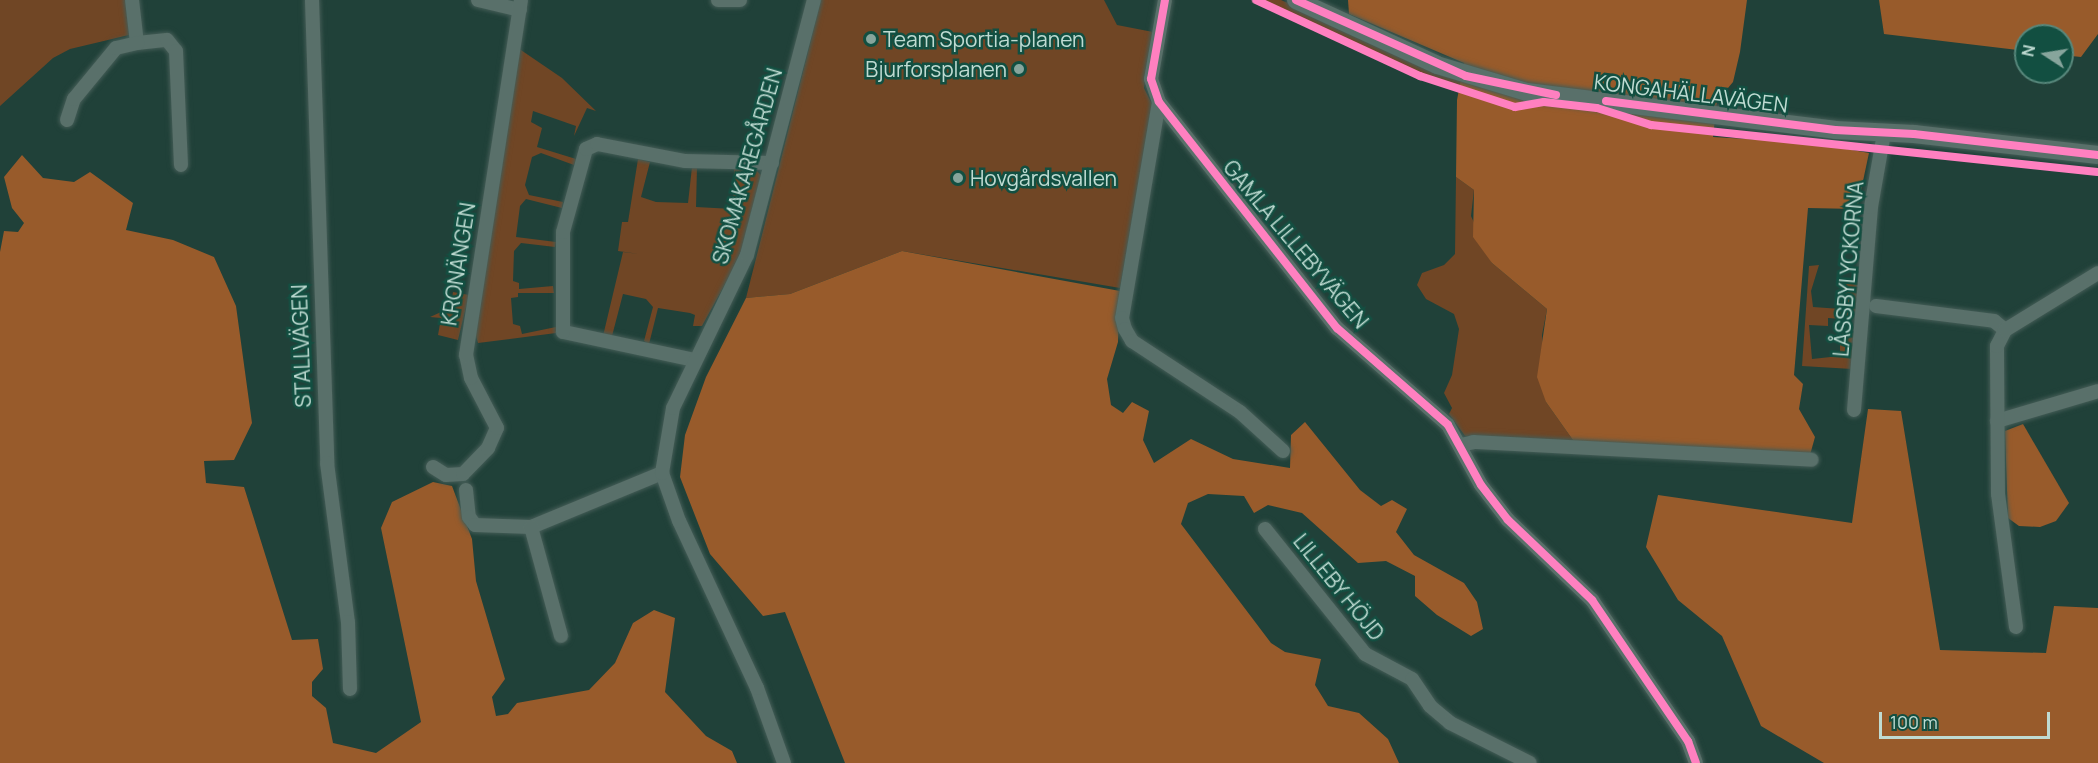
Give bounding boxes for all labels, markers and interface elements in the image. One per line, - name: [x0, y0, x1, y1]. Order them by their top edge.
- north arrow: [2014, 24, 2074, 84]
- place label: Team Sportia-planen: [883, 26, 1085, 52]
- marker: Team Sportia-planen: [864, 32, 878, 46]
- text: N: [2016, 43, 2040, 59]
- place label: Bjurforsplanen: [865, 56, 1007, 82]
- marker: Bjurforsplanen: [1012, 62, 1026, 76]
- street label: SKOMAKAREGÅRDEN: [707, 65, 787, 267]
- street label: KONGAHÄLLAVÄGEN: [1593, 69, 1789, 117]
- street label: GAMLA LILLEBYVÄGEN: [1218, 155, 1374, 333]
- place label: Hovgårdsvallen: [970, 165, 1117, 191]
- marker: Hovgårdsvallen: [951, 171, 965, 185]
- street label: LÅSSBYLYCKORNA: [1828, 180, 1868, 358]
- street label: KRONÄNGEN: [436, 201, 480, 327]
- street label: STALLVÄGEN: [286, 284, 316, 408]
- street label: LILLEBY HÖJD: [1288, 528, 1390, 646]
- scale bar: [1882, 700, 2053, 738]
- text: 100 m: [1890, 710, 1938, 734]

